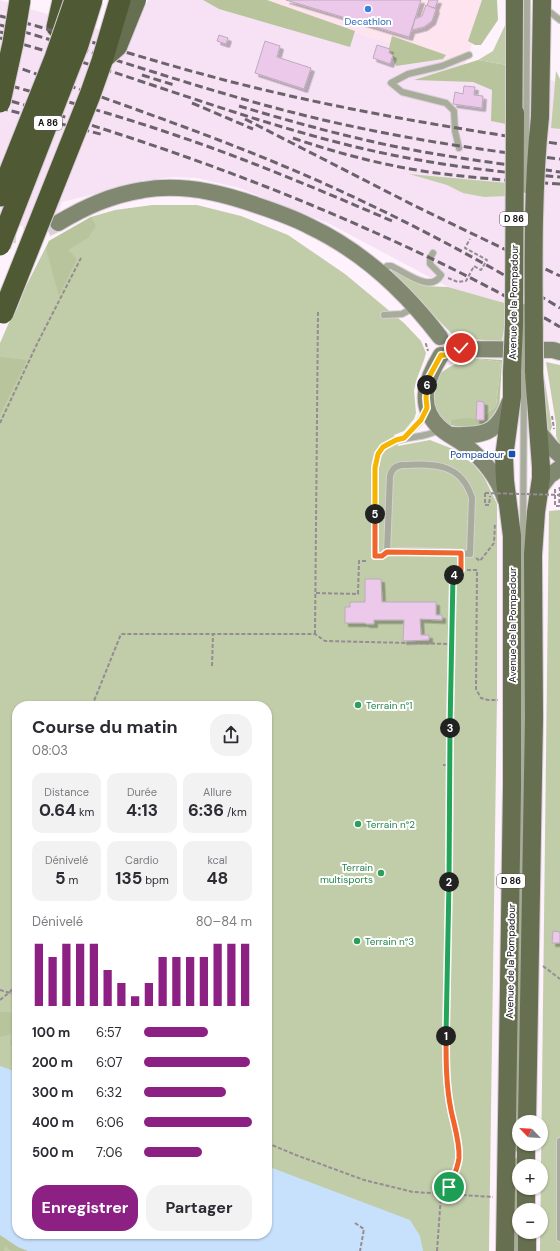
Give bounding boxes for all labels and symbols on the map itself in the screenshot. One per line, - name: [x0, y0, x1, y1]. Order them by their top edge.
- marker: Decathlon: [363, 4, 373, 14]
- place label: Decathlon: [344, 15, 392, 28]
- road number: A 86: [34, 116, 62, 130]
- road number: D 86: [500, 212, 528, 226]
- street label: Avenue de la Pompadour: [506, 244, 521, 360]
- pin: [444, 331, 478, 365]
- pin: 6: [417, 375, 437, 395]
- place label: Pompadour: [450, 448, 504, 461]
- marker: Pompadour: [507, 449, 517, 459]
- pin: 5: [365, 504, 385, 524]
- pin: 4: [444, 565, 464, 585]
- street label: Avenue de la Pompadour: [506, 567, 519, 683]
- place label: Terrain n°1: [366, 699, 412, 712]
- marker: Terrain n°1: [353, 700, 363, 710]
- pin: 3: [440, 718, 460, 738]
- place label: Terrain n°2: [366, 818, 415, 831]
- marker: Terrain n°2: [353, 819, 363, 829]
- place label: Terrain multisports: [320, 861, 373, 886]
- marker: Terrain multisports: [376, 868, 386, 878]
- pin: 2: [439, 872, 459, 892]
- road number: D 86: [497, 874, 525, 888]
- street label: Avenue de la Pompadour: [503, 903, 518, 1019]
- place label: Terrain n°3: [365, 935, 414, 948]
- marker: Terrain n°3: [352, 936, 362, 946]
- pin: 1: [436, 1026, 456, 1046]
- north arrow: [512, 1115, 548, 1151]
- pin: [432, 1170, 466, 1204]

